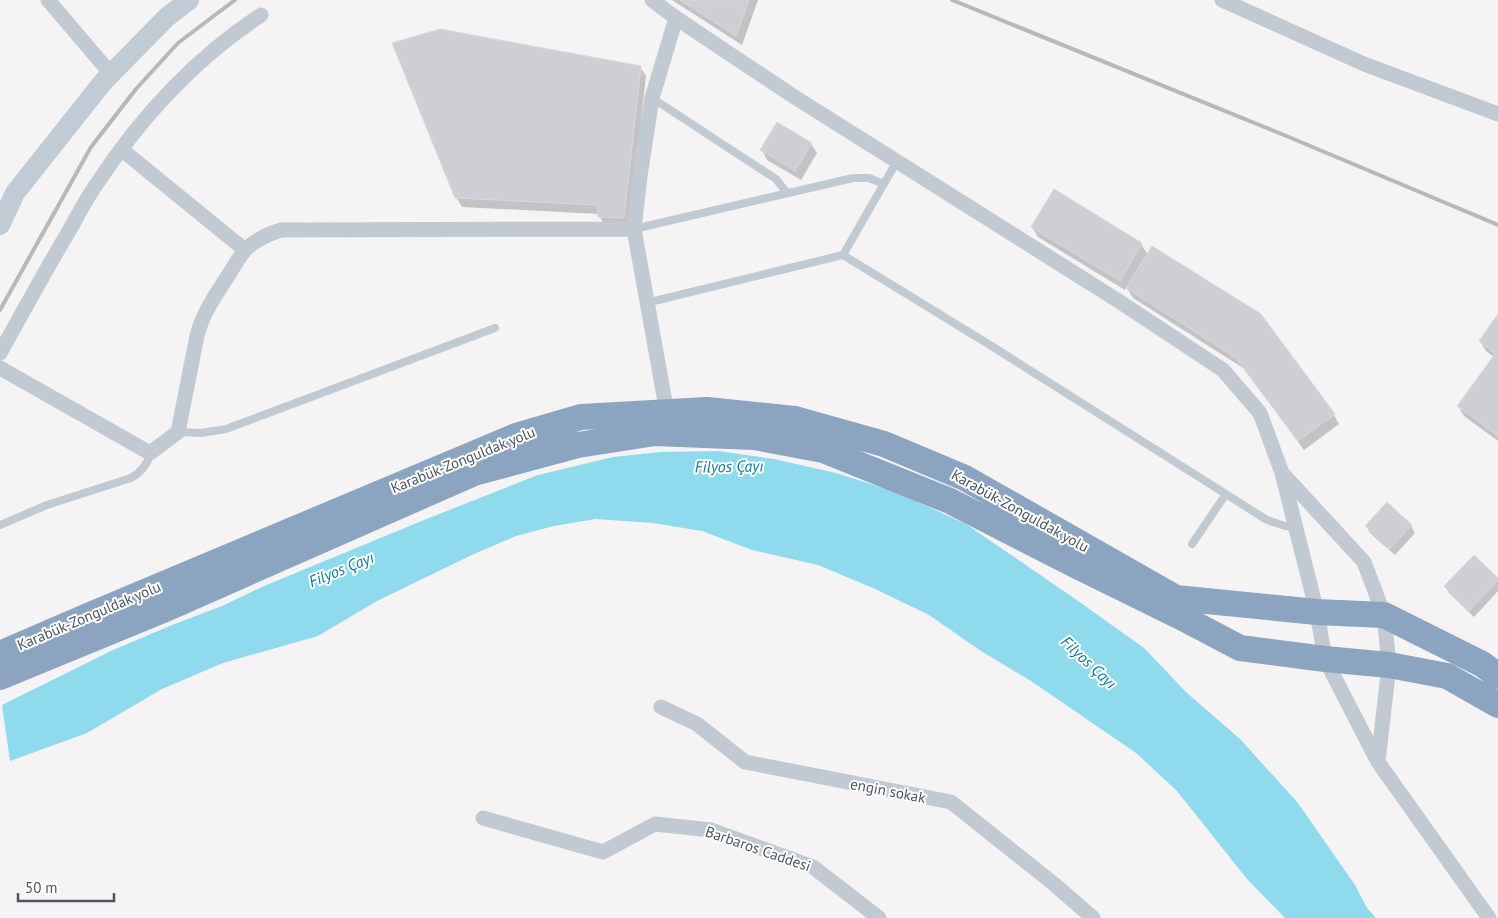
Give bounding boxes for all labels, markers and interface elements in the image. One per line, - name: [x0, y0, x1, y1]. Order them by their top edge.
- street label: Karabük-Zonguldak yolu: [388, 422, 538, 497]
- water label: Filyos Çayı: [694, 455, 764, 477]
- street label: Karabük-Zonguldak yolu: [948, 465, 1092, 556]
- water label: Filyos Çayı: [305, 547, 377, 591]
- street label: Karabük-Zonguldak yolu: [14, 577, 163, 654]
- water label: Filyos Çayı: [1057, 631, 1121, 693]
- street label: engin sokak: [849, 774, 928, 807]
- street label: Barbaros Caddesi: [703, 822, 813, 875]
- scale bar: [18, 870, 114, 902]
- text: 50 m: [25, 878, 58, 897]

